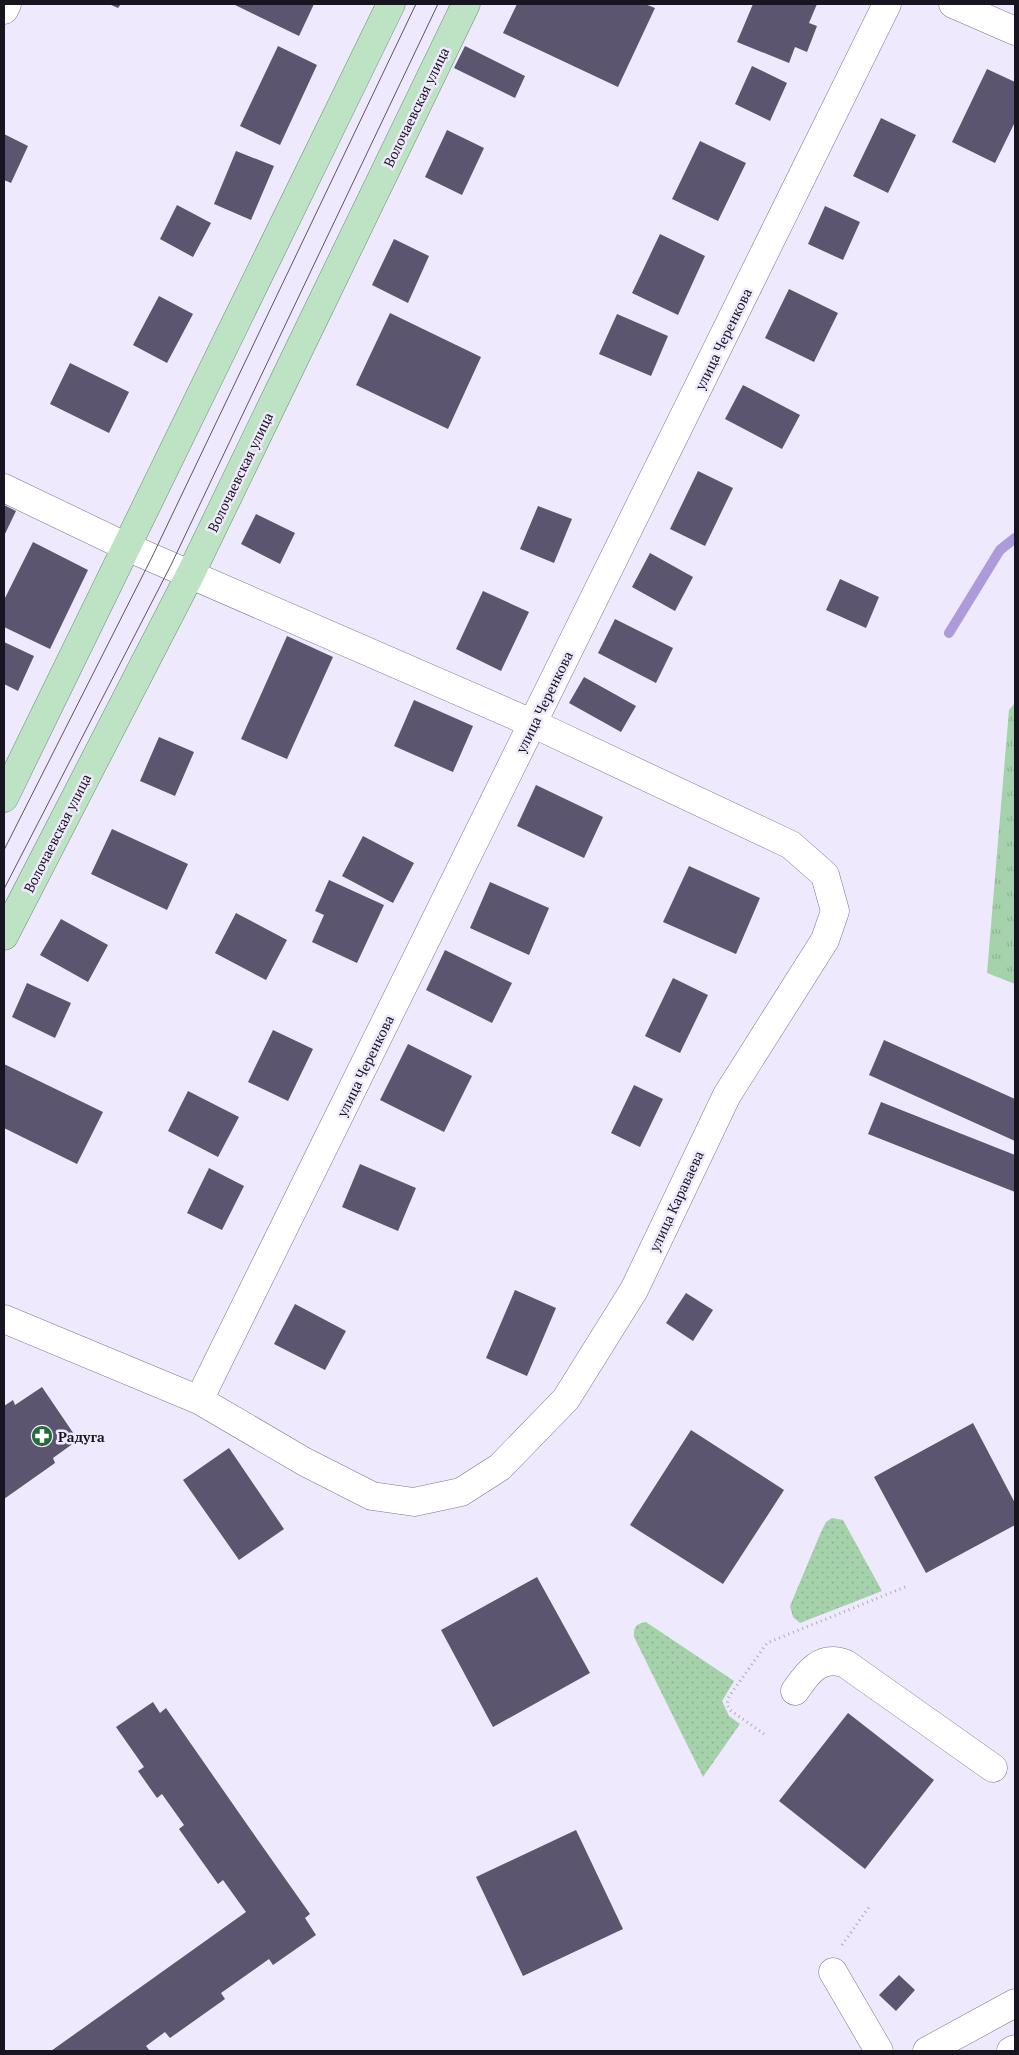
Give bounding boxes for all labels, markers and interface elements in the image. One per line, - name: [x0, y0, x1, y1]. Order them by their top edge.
- street label: Волочаевская улица: [379, 44, 453, 170]
- street label: улица Черенкова: [690, 285, 756, 394]
- street label: Волочаевская улица: [203, 409, 277, 535]
- street label: улица Черенкова: [511, 648, 577, 757]
- street label: Волочаевская улица: [19, 770, 95, 896]
- street label: улица Черенкова: [332, 1012, 398, 1121]
- street label: улица Караваева: [644, 1148, 708, 1255]
- pharmacy icon: Радуга: [30, 1424, 54, 1448]
- place label: Радуга: [58, 1427, 105, 1446]

